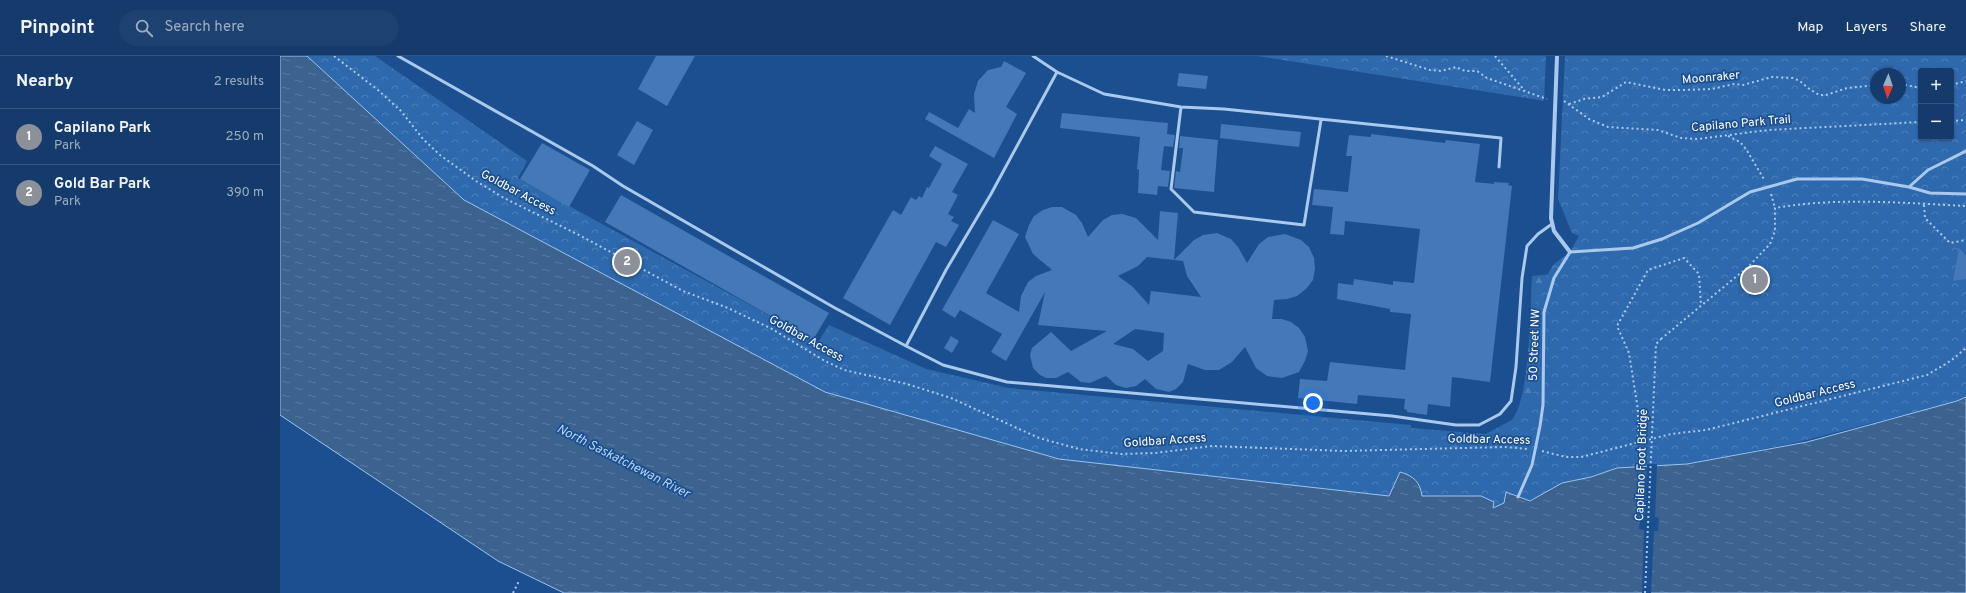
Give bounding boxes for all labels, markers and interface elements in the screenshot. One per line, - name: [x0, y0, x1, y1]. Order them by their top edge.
- search box: [119, 10, 399, 46]
- text: Pinpoint: [20, 16, 95, 40]
- icon: search: [133, 17, 155, 39]
- text: Search here: [165, 18, 245, 37]
- text: Map: [1797, 19, 1823, 36]
- text: Layers: [1845, 19, 1887, 36]
- text: Share: [1909, 19, 1946, 36]
- street label: Moonraker: [1681, 67, 1741, 89]
- north arrow: [1870, 68, 1906, 104]
- map controls: [1918, 68, 1954, 140]
- button: +: [1918, 68, 1954, 104]
- text: Nearby: [16, 71, 73, 93]
- text: 2 results: [214, 74, 264, 90]
- button: −: [1918, 104, 1954, 140]
- street label: Capilano Park Trail: [1690, 112, 1792, 136]
- text: Capilano Park: [54, 119, 151, 138]
- text: 1: [26, 129, 32, 145]
- text: 250 m: [226, 129, 264, 145]
- text: Park: [54, 138, 81, 154]
- street label: Goldbar Access: [478, 166, 558, 220]
- text: Gold Bar Park: [54, 175, 151, 194]
- text: 2: [25, 185, 33, 201]
- text: 390 m: [226, 185, 264, 201]
- text: Park: [54, 194, 81, 210]
- pin: 2: [614, 247, 640, 277]
- pin: 1: [1742, 265, 1768, 295]
- street label: 50 Street NW: [1526, 309, 1544, 381]
- street label: Goldbar Access: [766, 312, 846, 366]
- street label: Goldbar Access: [1773, 376, 1857, 412]
- your location: [1303, 393, 1323, 413]
- street label: Capilano Foot Bridge: [1632, 409, 1652, 521]
- water label: North Saskatchewan River: [554, 421, 693, 503]
- street label: Goldbar Access: [1123, 430, 1207, 452]
- street label: Goldbar Access: [1447, 431, 1531, 449]

